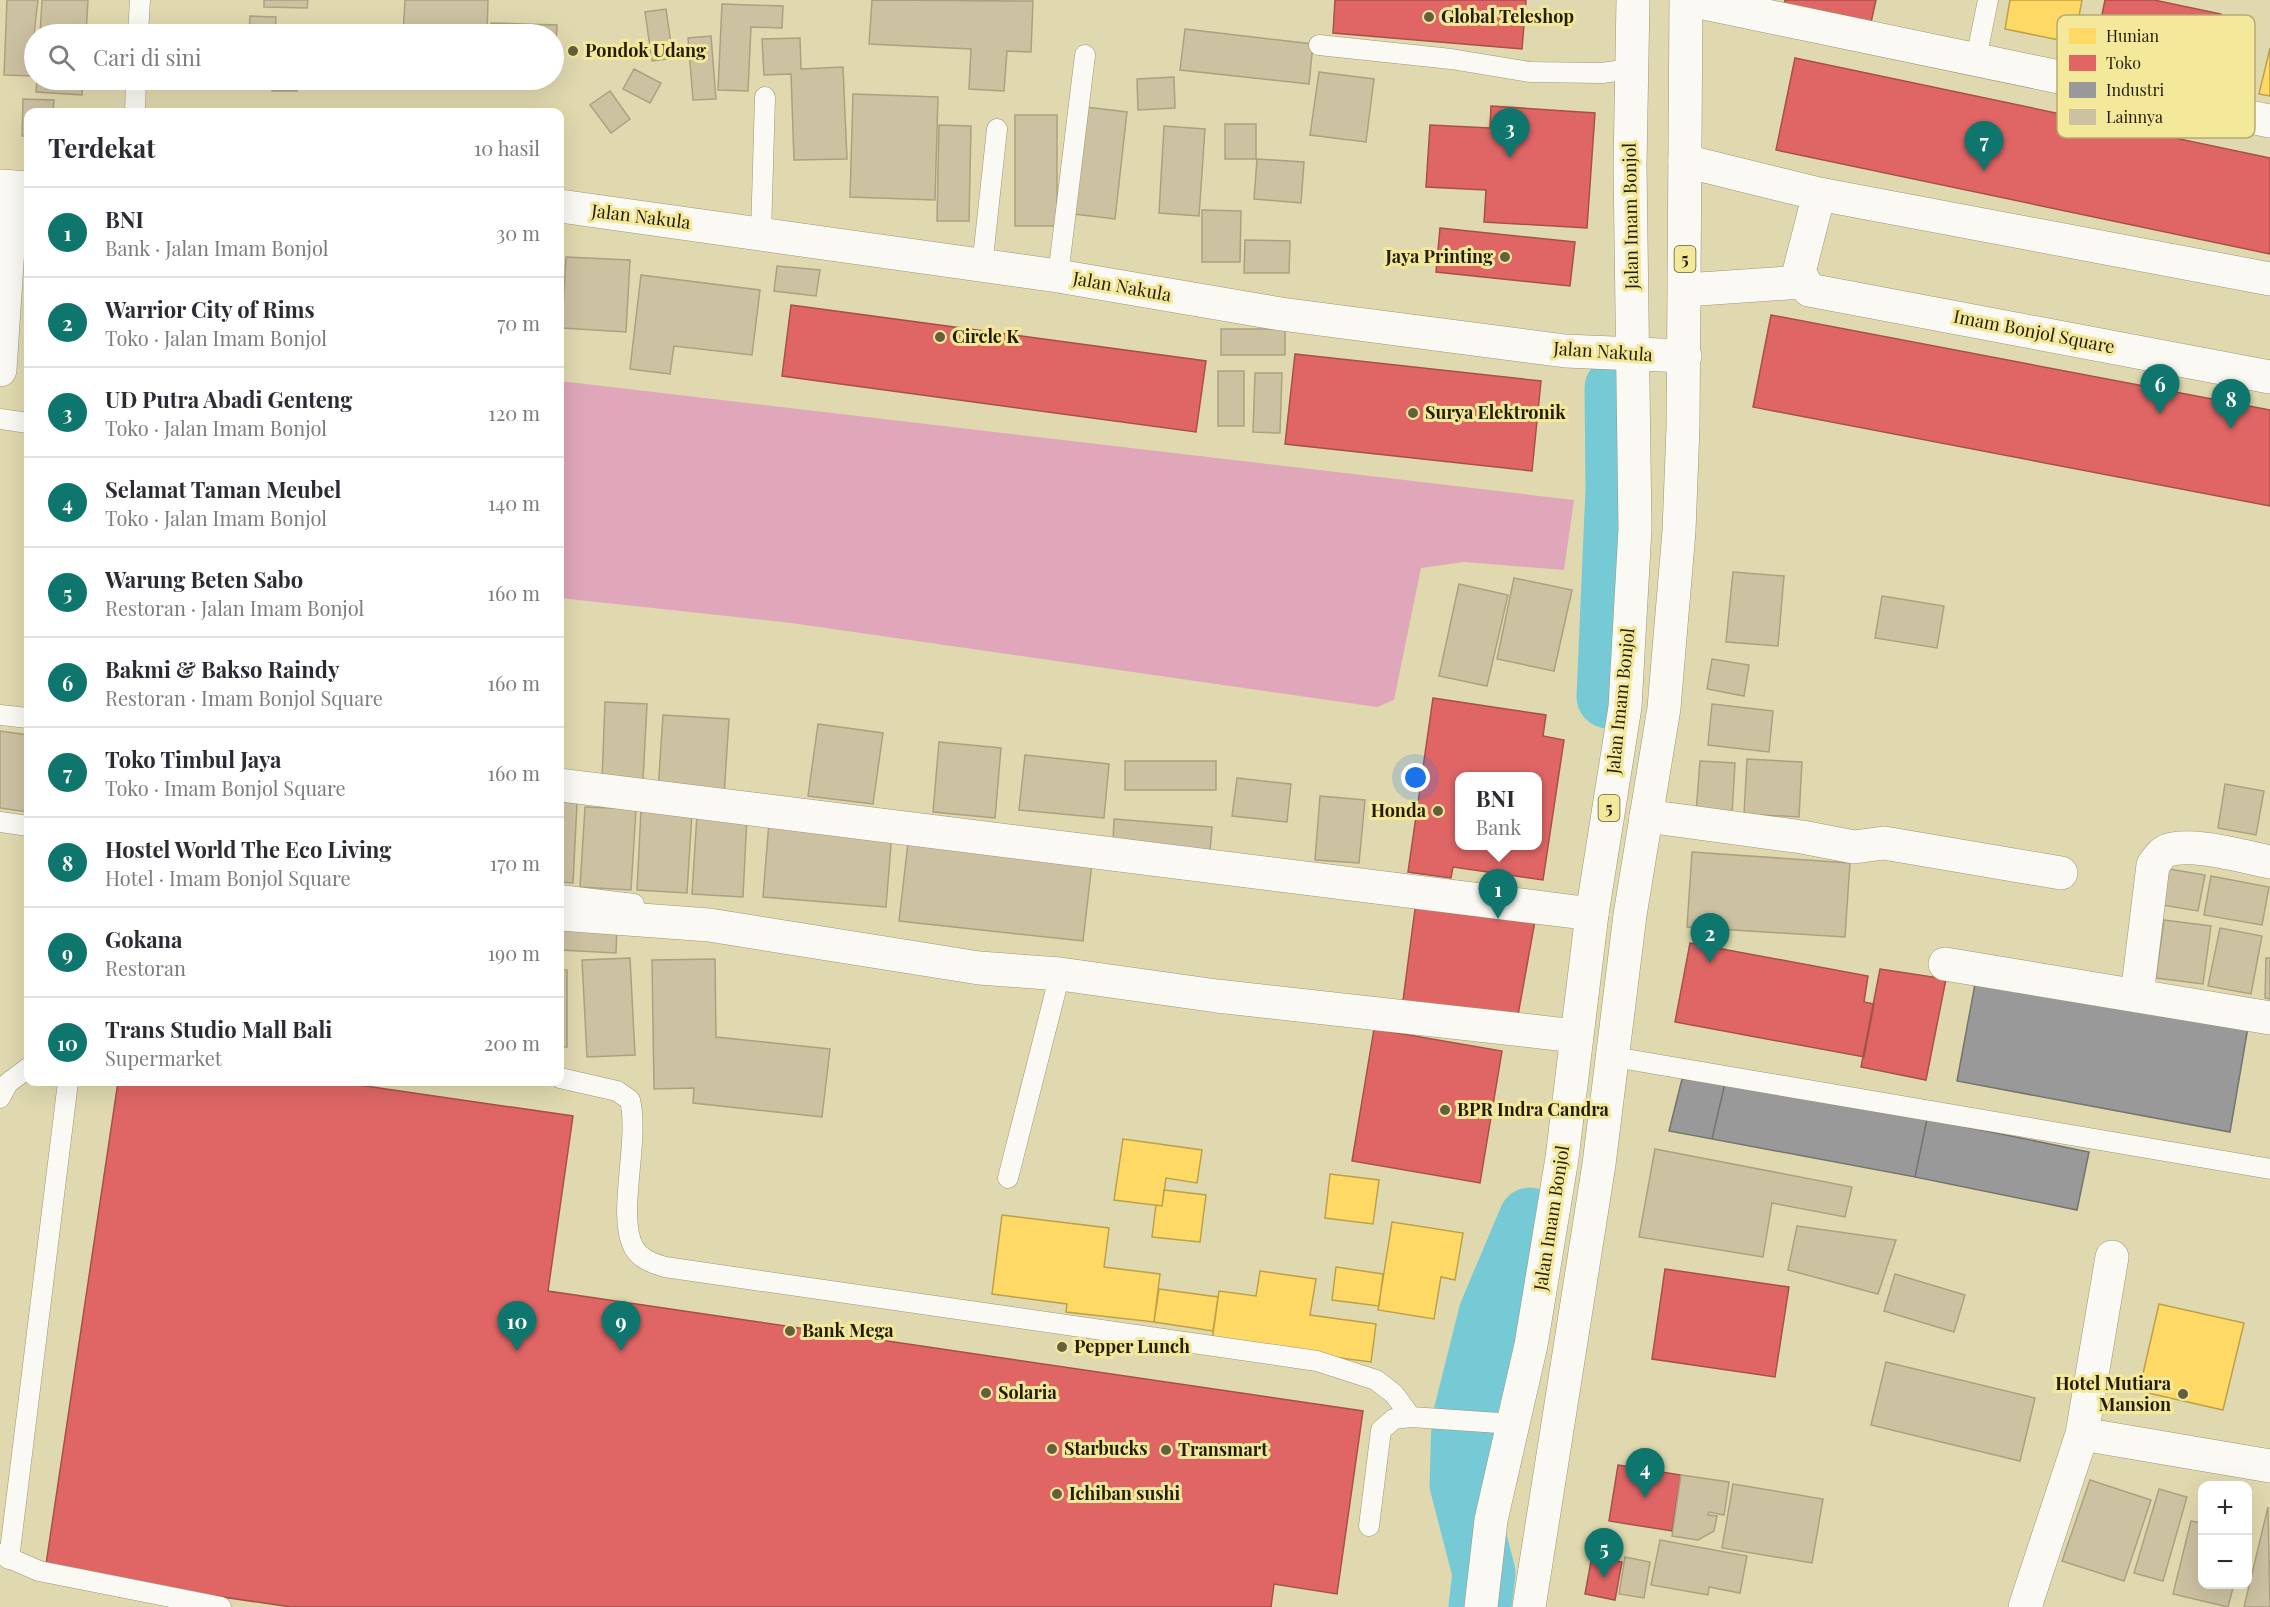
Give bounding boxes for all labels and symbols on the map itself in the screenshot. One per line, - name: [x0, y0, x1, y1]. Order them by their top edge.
- place label: Global Teleshop: [1441, 4, 1574, 28]
- marker: Global Teleshop: [1422, 10, 1436, 24]
- legend: [2057, 15, 2255, 138]
- text: Hunian: [2106, 25, 2159, 46]
- place label: Pondok Udang: [585, 38, 706, 62]
- marker: Pondok Udang: [566, 44, 580, 58]
- text: Toko: [2106, 52, 2141, 73]
- text: Industri: [2106, 79, 2165, 100]
- text: Lainnya: [2106, 106, 2163, 127]
- pin: 3: [1490, 108, 1530, 158]
- pin: 7: [1964, 122, 2004, 171]
- street label: Jalan Imam Bonjol: [1617, 142, 1643, 291]
- street label: Jalan Nakula: [589, 198, 692, 234]
- place label: Jaya Printing: [1385, 244, 1493, 268]
- road number: 5: [1674, 246, 1696, 272]
- marker: Jaya Printing: [1498, 250, 1512, 264]
- street label: Jalan Nakula: [1070, 265, 1173, 306]
- street label: Imam Bonjol Square: [1952, 304, 2117, 358]
- place label: Circle K: [952, 324, 1020, 348]
- marker: Circle K: [933, 330, 947, 344]
- street label: Jalan Nakula: [1552, 335, 1654, 366]
- pin: 6: [2140, 364, 2180, 414]
- pin: 8: [2212, 380, 2250, 429]
- place label: Surya Elektronik: [1425, 400, 1566, 424]
- marker: Surya Elektronik: [1406, 406, 1420, 420]
- street label: Jalan Imam Bonjol: [1600, 627, 1640, 776]
- your location: [1401, 763, 1430, 792]
- road number: 5: [1598, 795, 1620, 821]
- place label: Honda: [1371, 798, 1427, 822]
- marker: Honda: [1431, 804, 1445, 818]
- pin: 1: [1478, 870, 1518, 919]
- pin: 2: [1690, 914, 1730, 963]
- place label: BPR Indra Candra: [1457, 1097, 1610, 1121]
- marker: BPR Indra Candra: [1438, 1103, 1452, 1117]
- street label: Jalan Imam Bonjol: [1528, 1143, 1574, 1293]
- pin: 10: [498, 1302, 536, 1351]
- pin: 9: [602, 1302, 640, 1351]
- place label: Bank Mega: [802, 1318, 894, 1342]
- marker: Bank Mega: [783, 1324, 797, 1338]
- place label: Pepper Lunch: [1074, 1334, 1190, 1358]
- marker: Pepper Lunch: [1055, 1340, 1069, 1354]
- place label: Hotel Mutiara Mansion: [2055, 1371, 2172, 1416]
- place label: Solaria: [998, 1380, 1057, 1404]
- marker: Solaria: [979, 1386, 993, 1400]
- marker: Hotel Mutiara Mansion: [2176, 1387, 2190, 1401]
- place label: Starbucks: [1064, 1436, 1147, 1460]
- place label: Transmart: [1178, 1437, 1268, 1461]
- marker: Starbucks: [1045, 1442, 1059, 1456]
- marker: Transmart: [1159, 1443, 1173, 1457]
- pin: 4: [1626, 1448, 1664, 1498]
- place label: Ichiban sushi: [1069, 1481, 1181, 1505]
- marker: Ichiban sushi: [1050, 1487, 1064, 1501]
- pin: 5: [1584, 1528, 1624, 1578]

